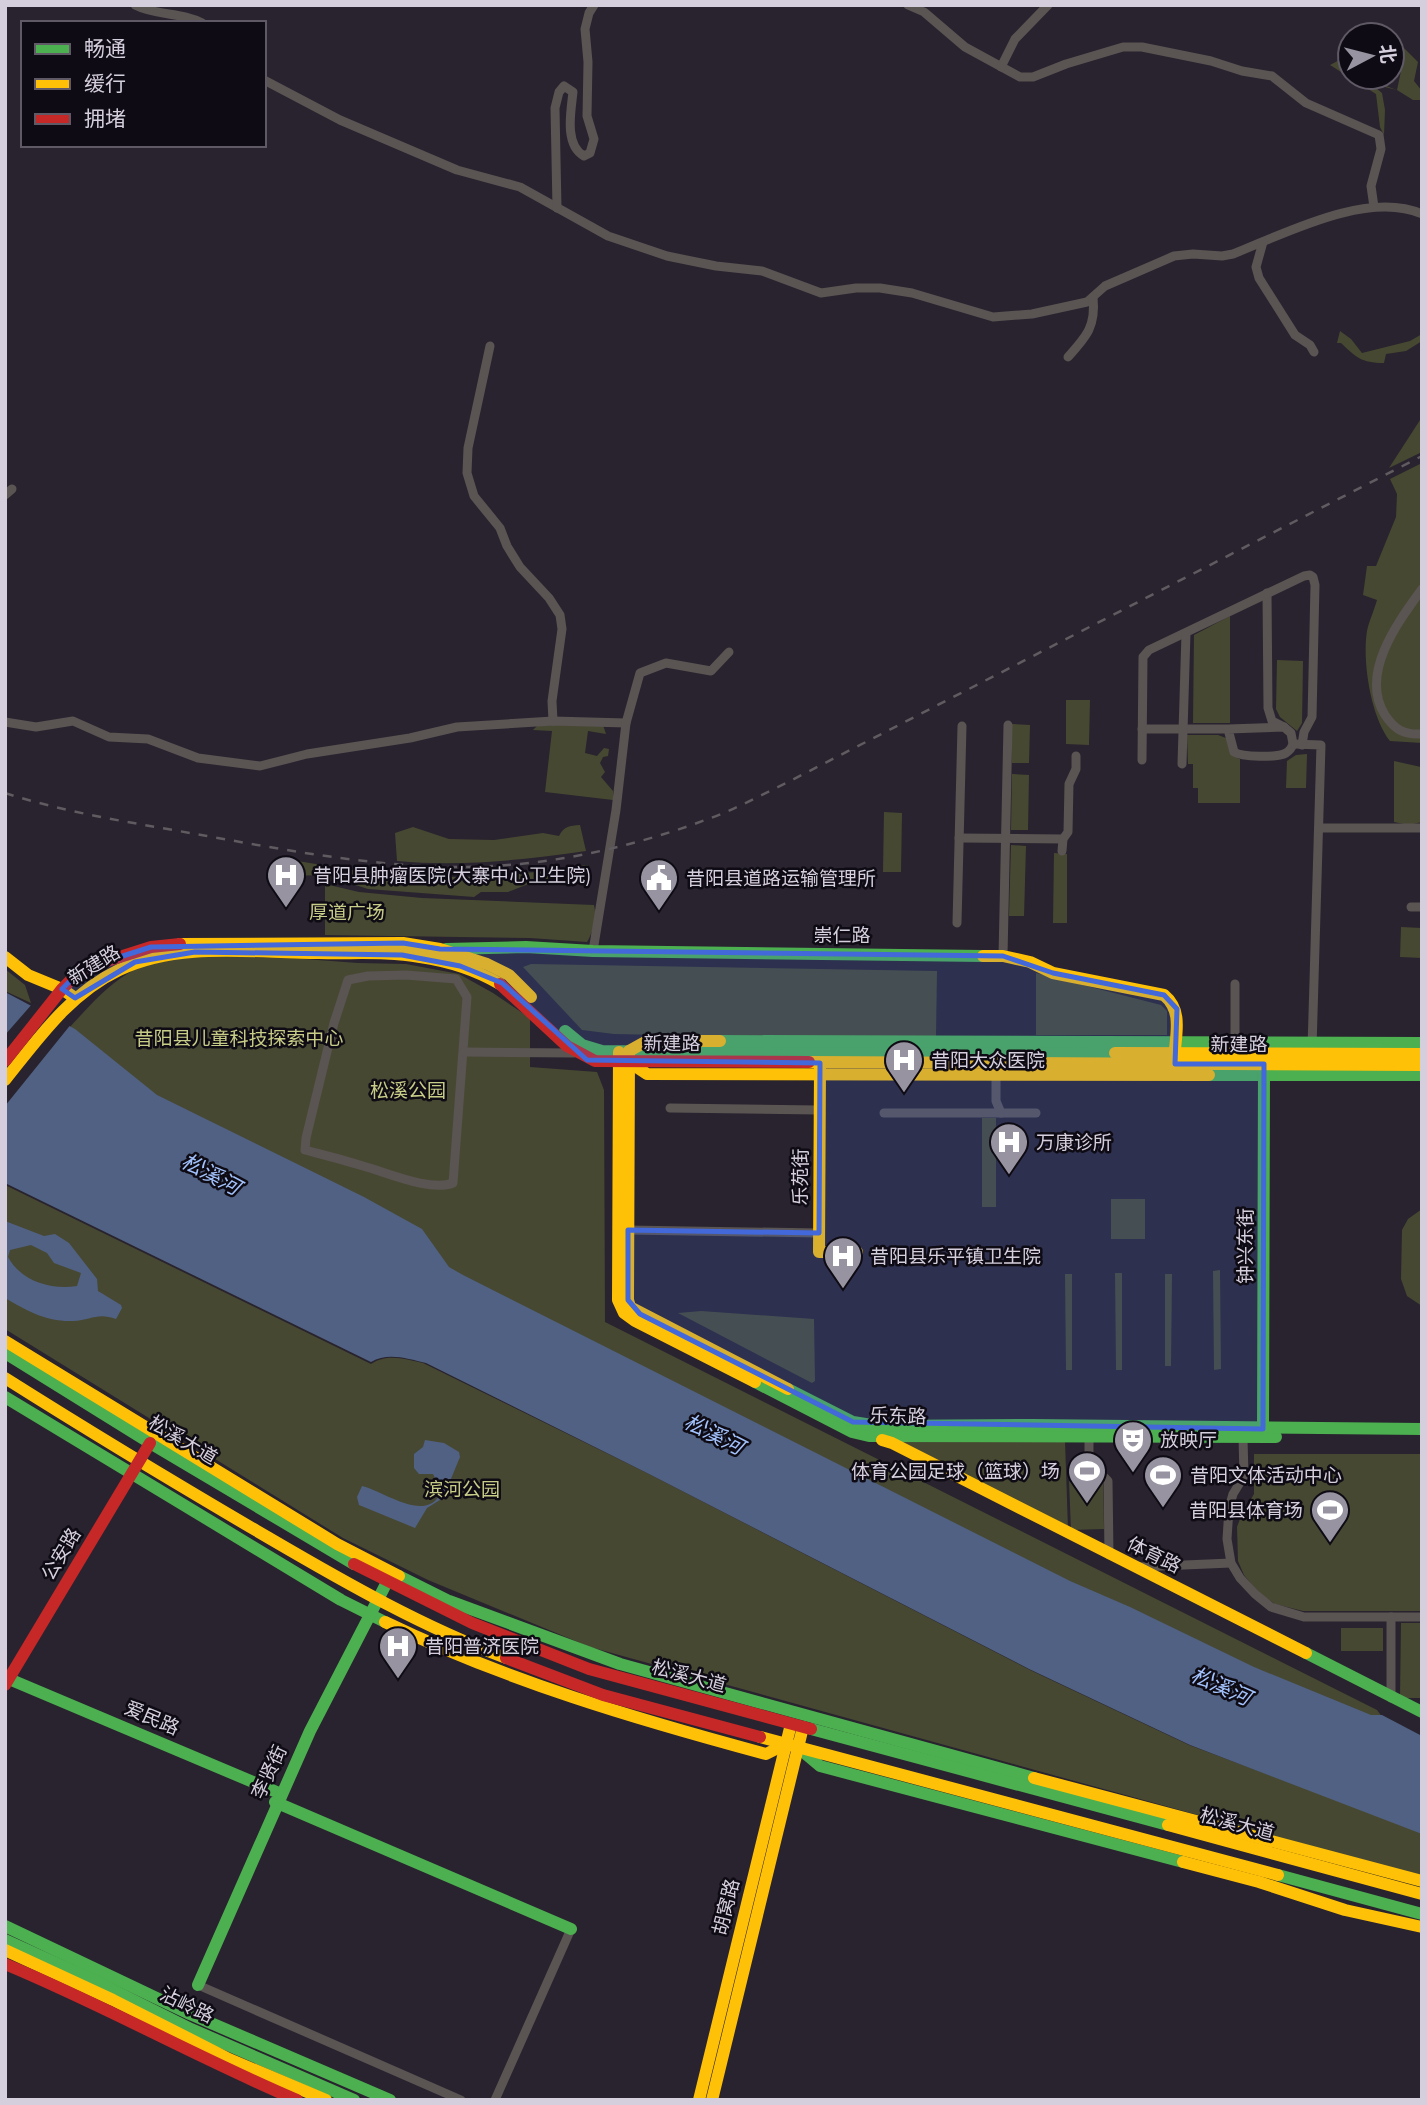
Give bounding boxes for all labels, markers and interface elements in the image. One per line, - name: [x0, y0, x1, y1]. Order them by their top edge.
- legend: [21, 21, 266, 147]
- north arrow: [1336, 21, 1406, 91]
- text: 畅通: [84, 36, 126, 61]
- text: 北: [1375, 43, 1400, 65]
- text: 缓行: [84, 71, 126, 96]
- text: 拥堵: [84, 106, 126, 131]
- hospital icon: 昔阳县肿瘤医院(大寨中心卫生院): [265, 854, 307, 909]
- public building icon: 昔阳县道路运输管理所: [638, 857, 680, 912]
- place label: 昔阳县肿瘤医院(大寨中心卫生院): [313, 864, 592, 887]
- place label: 昔阳县道路运输管理所: [686, 867, 876, 890]
- park label: 厚道广场: [309, 901, 385, 924]
- street label: 崇仁路: [813, 924, 871, 947]
- street label: 新建路: [64, 940, 124, 990]
- park label: 昔阳县儿童科技探索中心: [134, 1027, 344, 1050]
- street label: 新建路: [643, 1032, 701, 1055]
- street label: 新建路: [1210, 1033, 1268, 1056]
- hospital icon: 昔阳大众医院: [883, 1039, 925, 1094]
- place label: 昔阳大众医院: [931, 1049, 1045, 1072]
- park label: 松溪公园: [370, 1079, 446, 1102]
- hospital icon: 万康诊所: [988, 1121, 1030, 1176]
- place label: 万康诊所: [1036, 1131, 1112, 1154]
- water label: 松溪河: [177, 1148, 248, 1202]
- street label: 乐苑街: [789, 1148, 812, 1206]
- street label: 钟兴东街: [1234, 1208, 1257, 1284]
- hospital icon: 昔阳县乐平镇卫生院: [822, 1235, 864, 1290]
- place label: 昔阳县乐平镇卫生院: [870, 1245, 1041, 1268]
- street label: 乐东路: [869, 1404, 927, 1428]
- water label: 松溪河: [680, 1409, 751, 1461]
- street label: 松溪大道: [144, 1411, 222, 1469]
- theatre icon: 放映厅: [1112, 1419, 1154, 1474]
- place label: 放映厅: [1160, 1429, 1217, 1452]
- sports icon: 体育公园足球（篮球）场: [1066, 1450, 1108, 1505]
- sports icon: 昔阳文体活动中心: [1142, 1454, 1184, 1509]
- place label: 体育公园足球（篮球）场: [851, 1460, 1060, 1483]
- place label: 昔阳文体活动中心: [1190, 1464, 1342, 1487]
- park label: 滨河公园: [424, 1478, 500, 1501]
- sports icon: 昔阳县体育场: [1309, 1489, 1351, 1544]
- place label: 昔阳县体育场: [1189, 1499, 1303, 1522]
- street label: 公安路: [36, 1524, 86, 1584]
- street label: 体育路: [1123, 1532, 1185, 1578]
- hospital icon: 昔阳普济医院: [377, 1625, 419, 1680]
- place label: 昔阳普济医院: [425, 1635, 539, 1658]
- street label: 松溪大道: [649, 1655, 729, 1697]
- water label: 松溪河: [1187, 1662, 1259, 1712]
- street label: 爱民路: [121, 1696, 183, 1740]
- street label: 李贤街: [247, 1741, 291, 1803]
- street label: 松溪大道: [1197, 1803, 1277, 1845]
- street label: 胡窝路: [708, 1877, 744, 1937]
- street label: 沾岭路: [156, 1982, 218, 2028]

